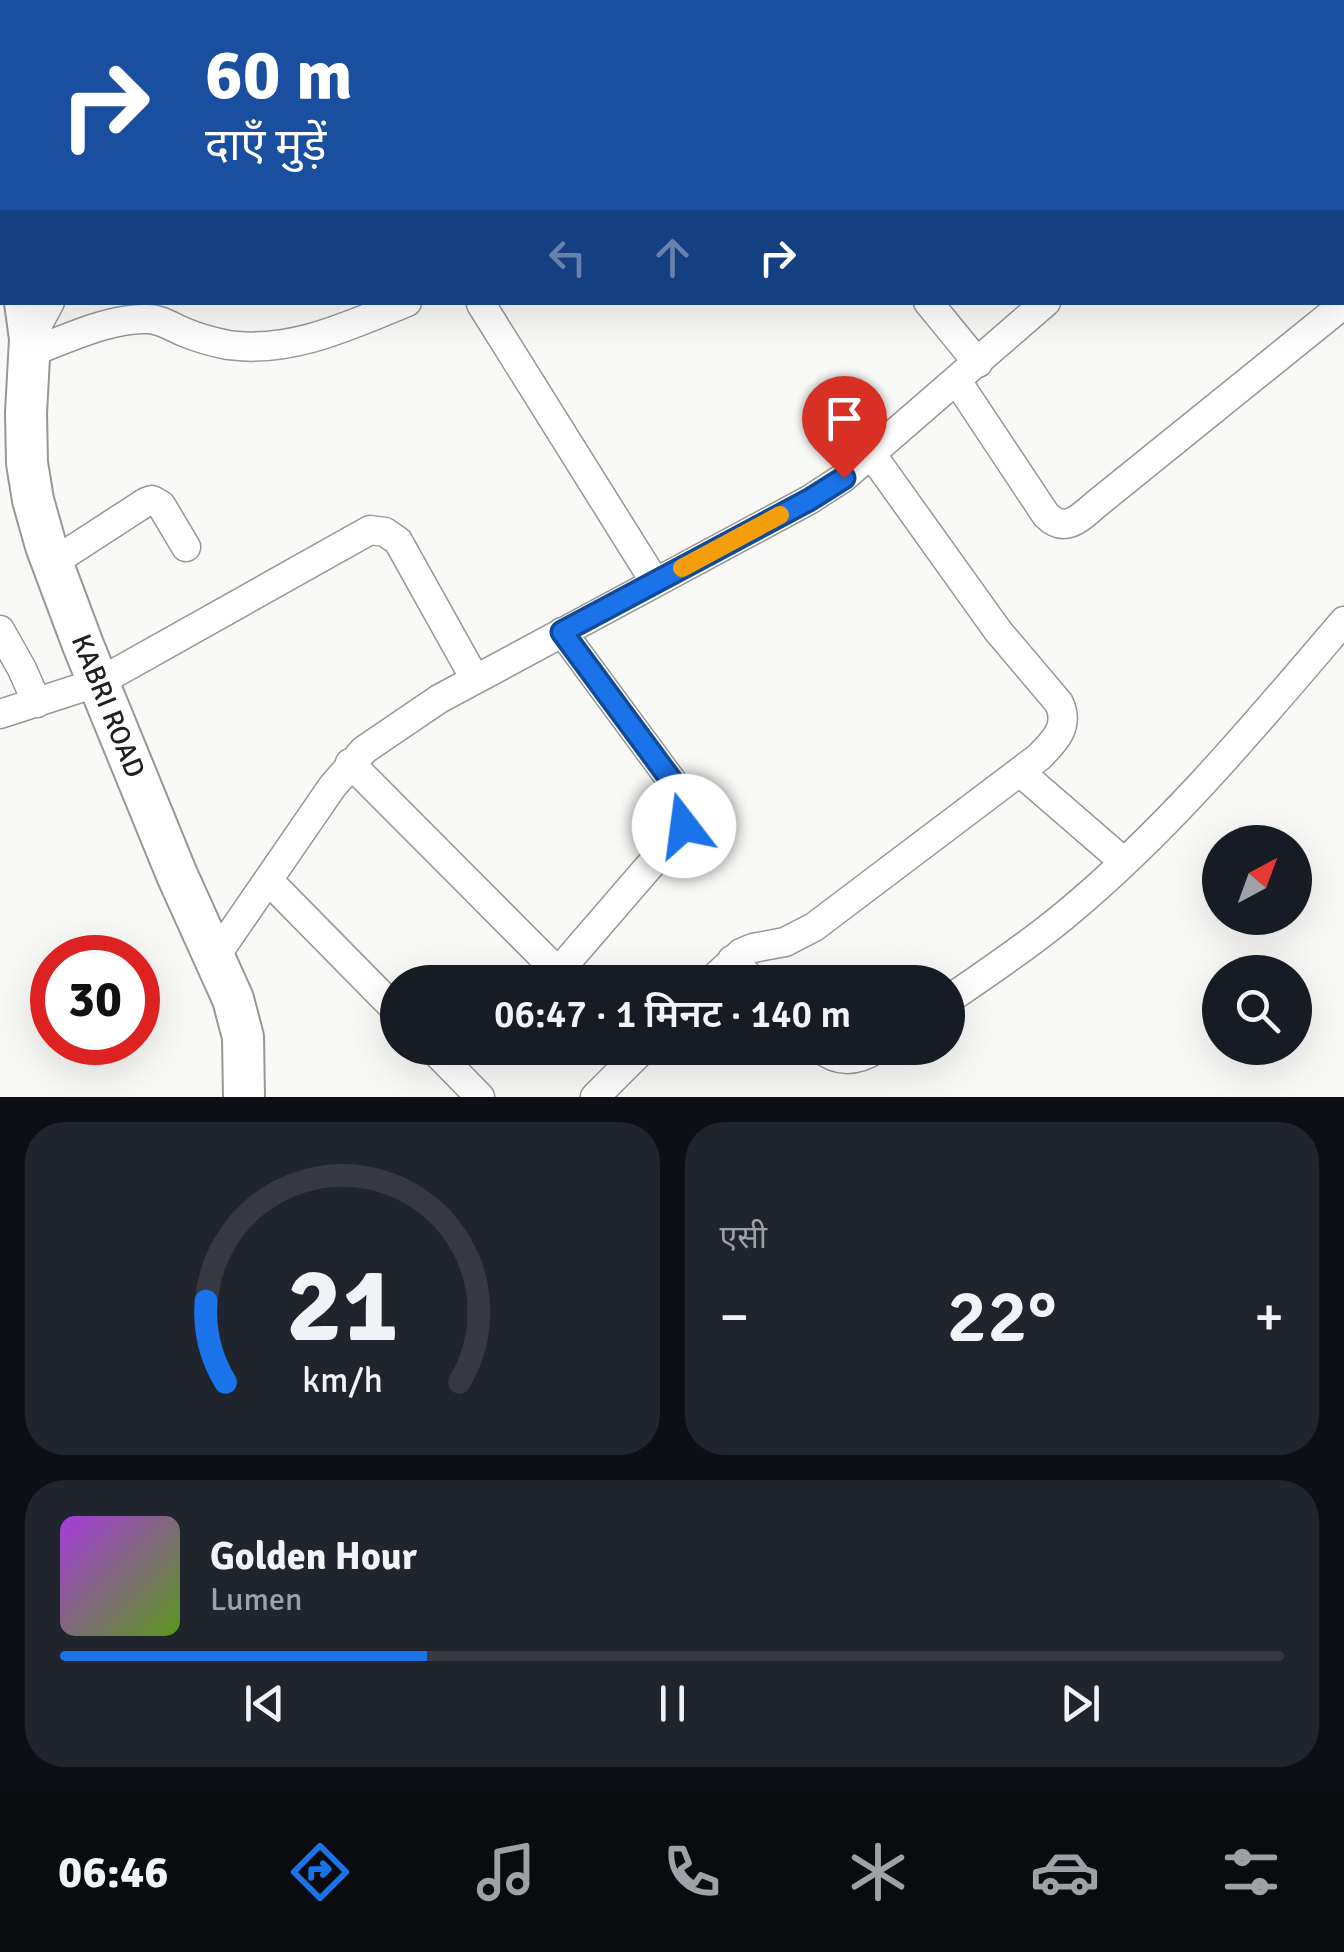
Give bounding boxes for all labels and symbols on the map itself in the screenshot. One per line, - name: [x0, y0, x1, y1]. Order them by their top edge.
- pin: [802, 376, 887, 479]
- street label: KABRI ROAD: [64, 629, 152, 783]
- position arrow: [632, 774, 736, 878]
- north arrow: [1202, 825, 1312, 935]
- speed limit sign: 30: [30, 935, 160, 1065]

